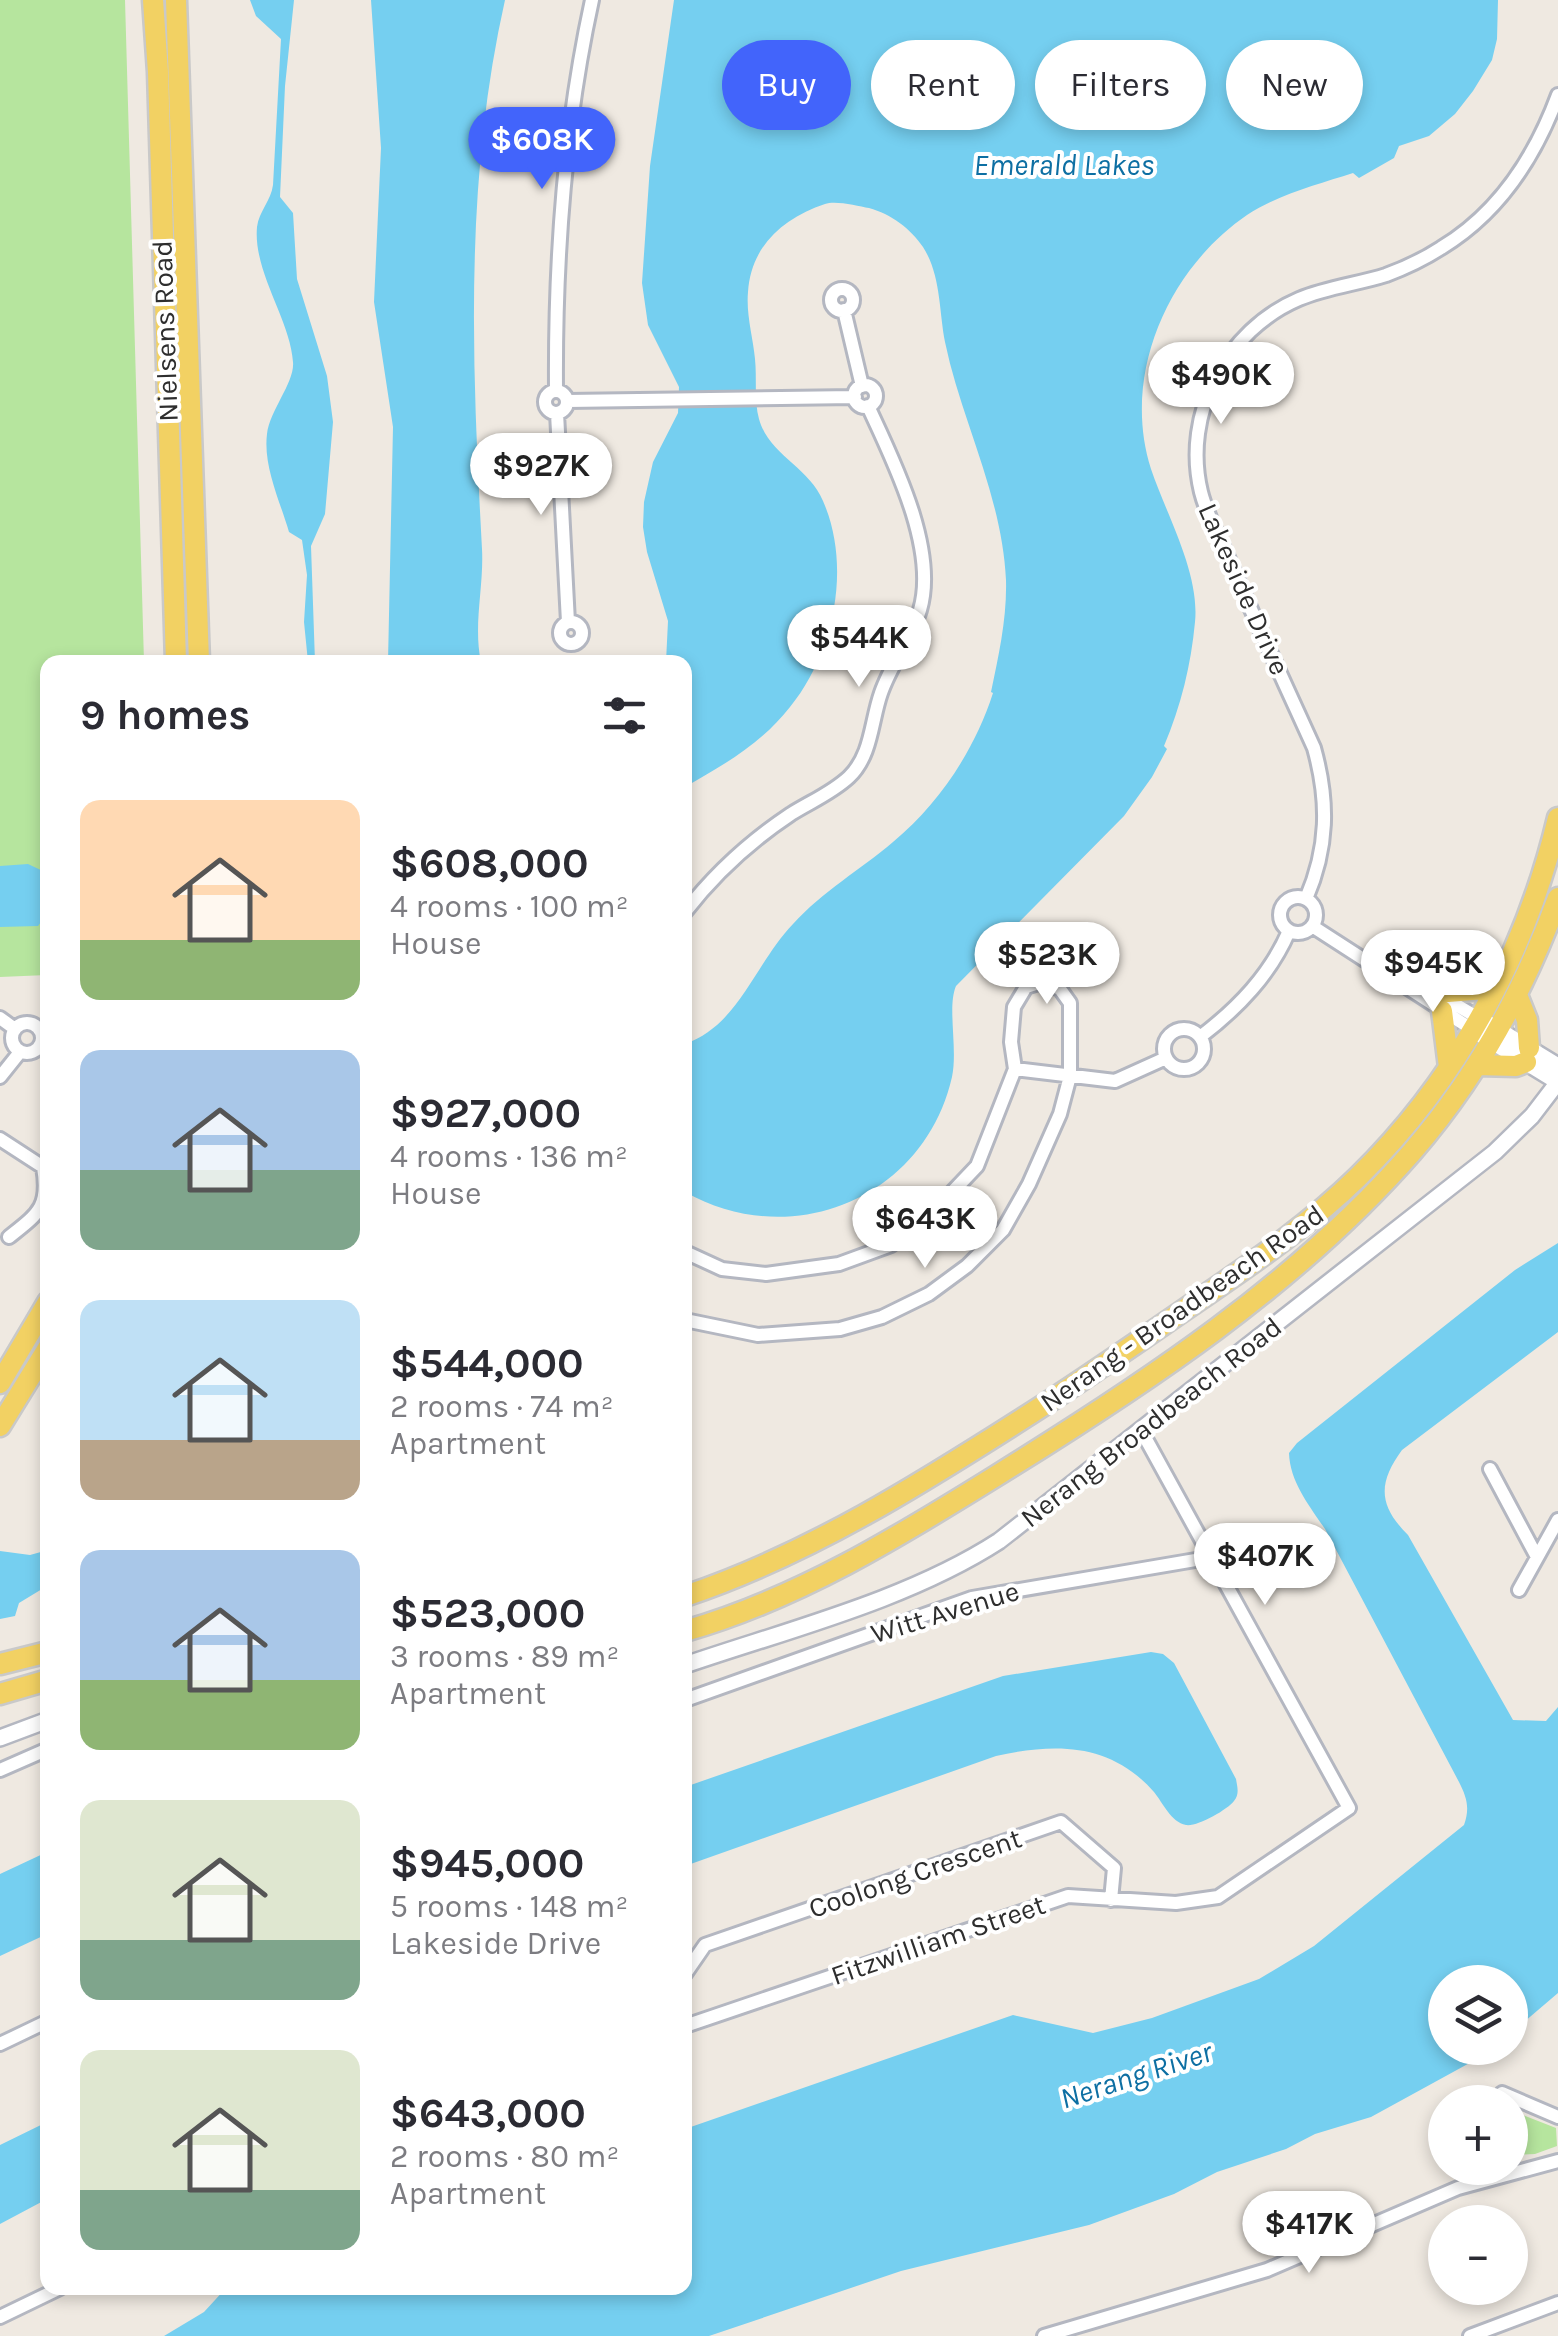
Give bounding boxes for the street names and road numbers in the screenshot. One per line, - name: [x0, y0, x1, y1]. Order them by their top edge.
- street label: Nielsens Road: [145, 240, 185, 422]
- street label: Lakeside Drive: [1191, 498, 1297, 680]
- street label: Nerang - Broadbeach Road: [1034, 1197, 1330, 1419]
- street label: Nerang Broadbeach Road: [1014, 1310, 1288, 1534]
- street label: Witt Avenue: [867, 1574, 1023, 1650]
- street label: Coolong Crescent: [804, 1821, 1026, 1925]
- street label: Fitzwilliam Street: [826, 1888, 1050, 1992]

